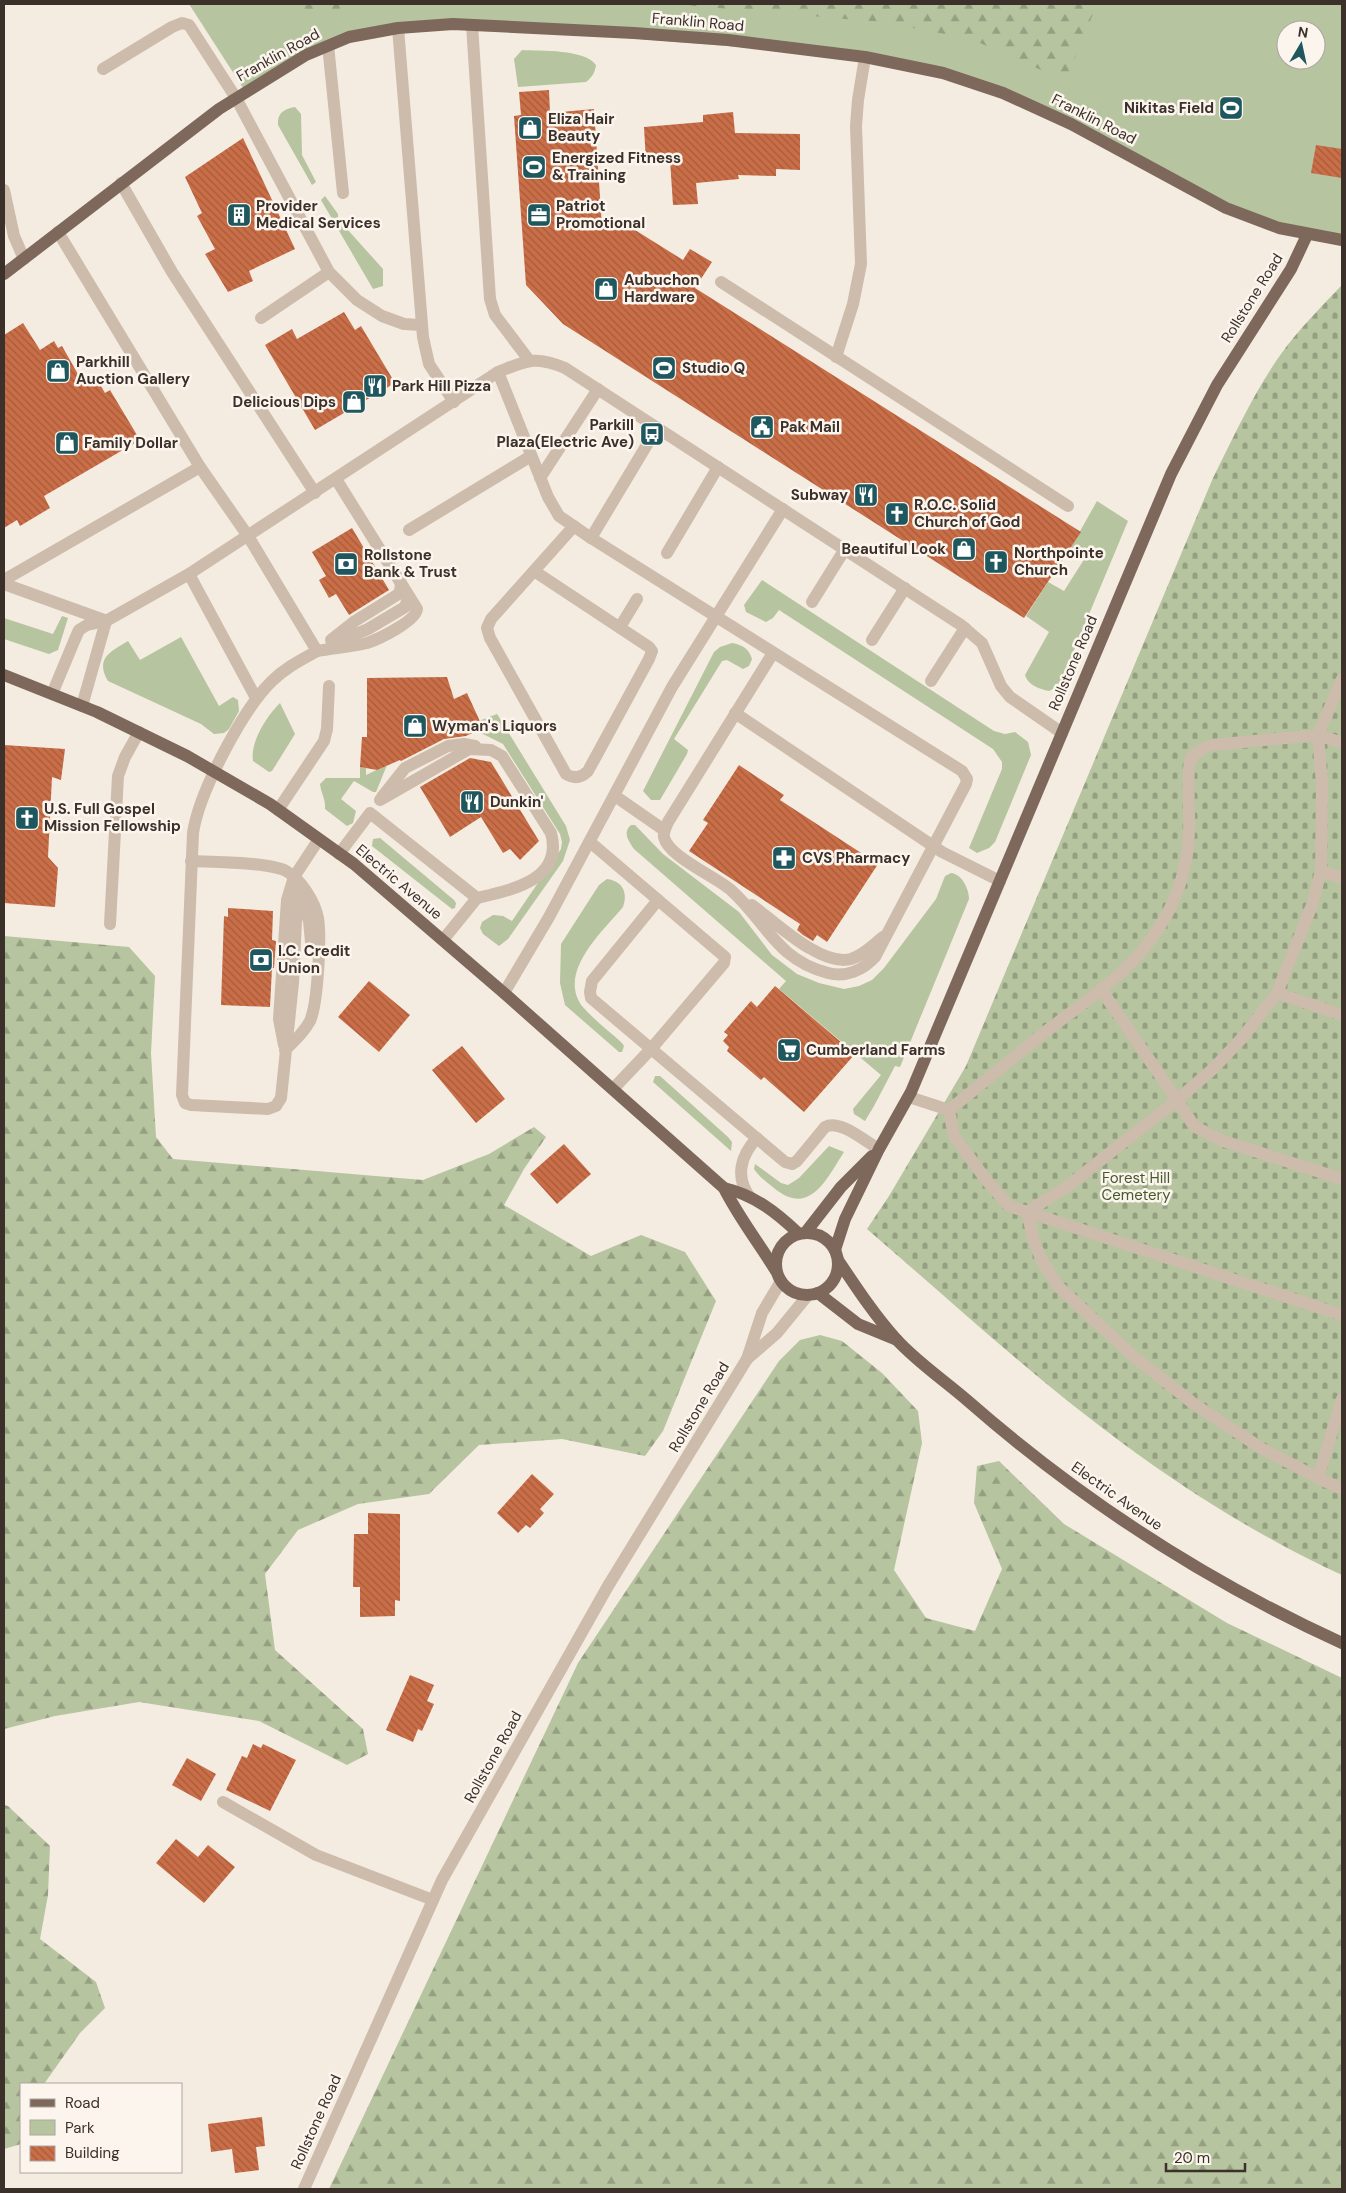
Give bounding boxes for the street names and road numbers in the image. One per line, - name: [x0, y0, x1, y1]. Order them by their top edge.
- street label: Franklin Road: [651, 8, 745, 36]
- street label: Franklin Road: [233, 24, 323, 86]
- street label: Franklin Road: [1048, 89, 1140, 149]
- street label: Rollstone Road: [1217, 250, 1287, 346]
- street label: Rollstone Road: [1044, 612, 1102, 714]
- street label: Electric Avenue: [351, 840, 447, 924]
- street label: Rollstone Road: [664, 1358, 734, 1456]
- street label: Electric Avenue: [1067, 1457, 1167, 1535]
- street label: Rollstone Road: [460, 1708, 526, 1806]
- street label: Rollstone Road: [286, 2071, 346, 2173]

